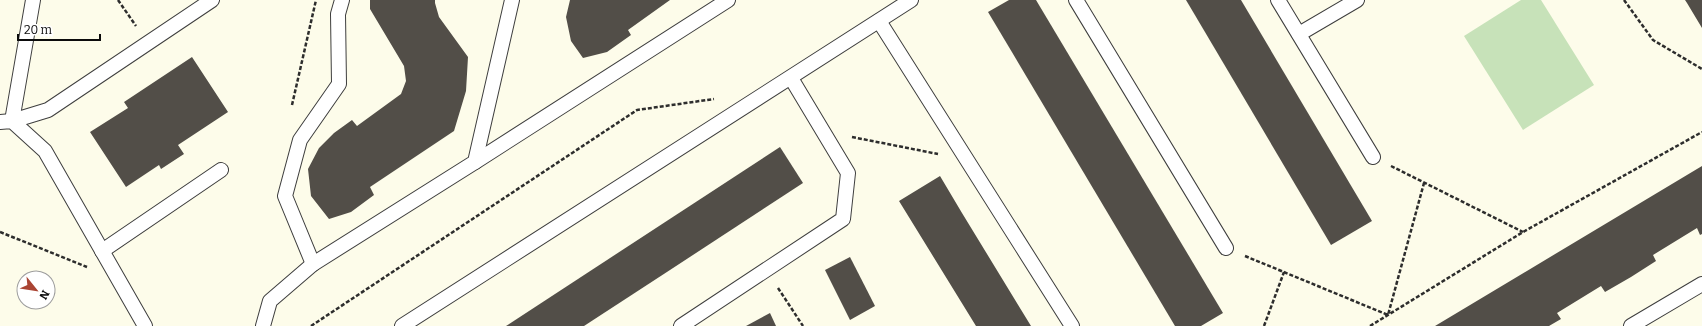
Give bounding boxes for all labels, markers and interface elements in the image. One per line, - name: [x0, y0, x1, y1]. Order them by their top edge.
- scale bar: [18, 16, 100, 42]
- text: 20 m: [24, 23, 53, 37]
- north arrow: [16, 270, 56, 310]
- text: N: [36, 288, 52, 302]

